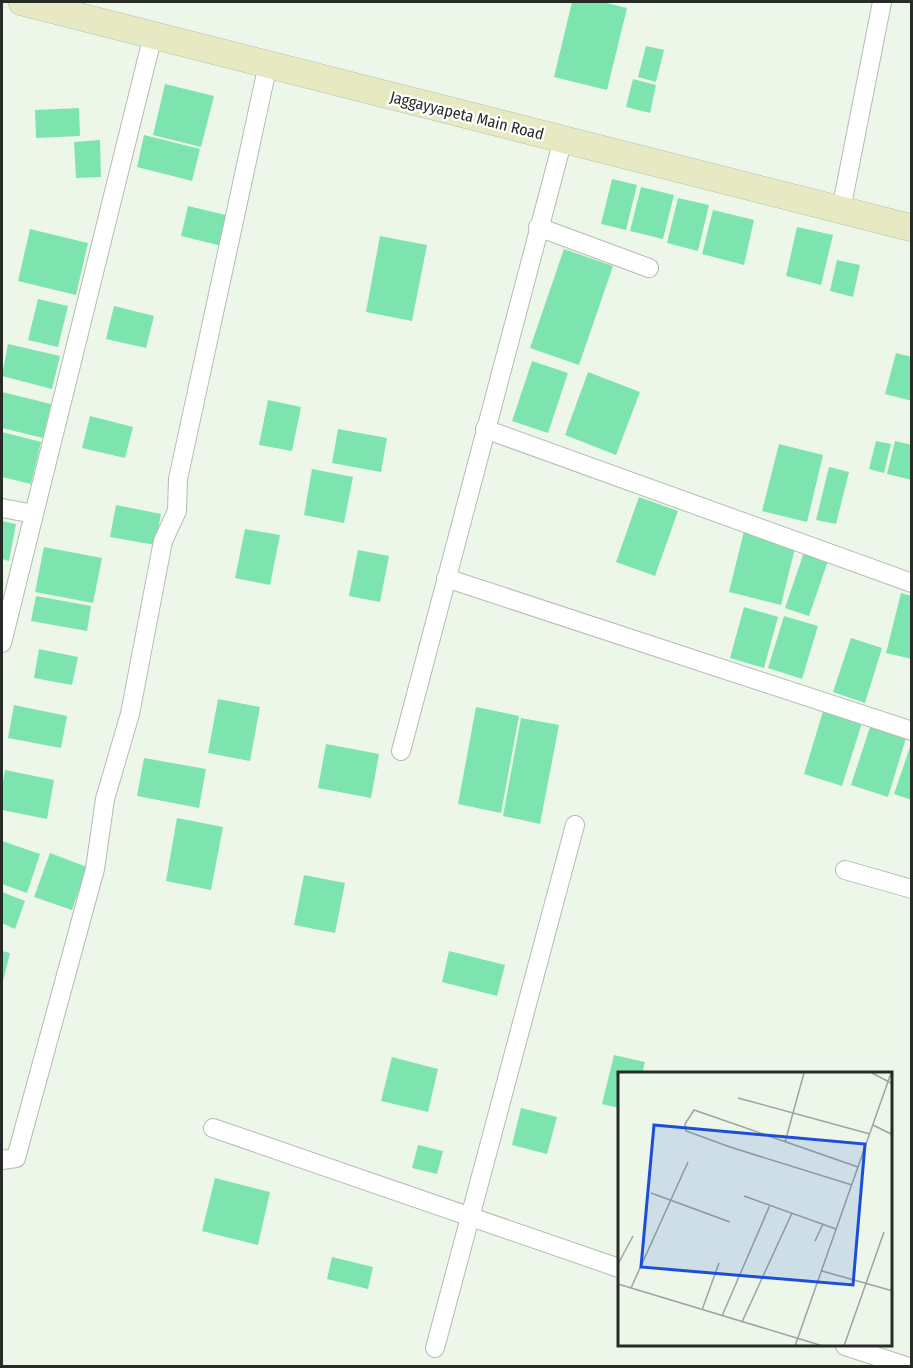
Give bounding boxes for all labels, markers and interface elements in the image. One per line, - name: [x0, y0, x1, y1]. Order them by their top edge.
- street label: Jaggayyapeta Main Road: [388, 87, 546, 144]
- inset map: [618, 1072, 892, 1347]

